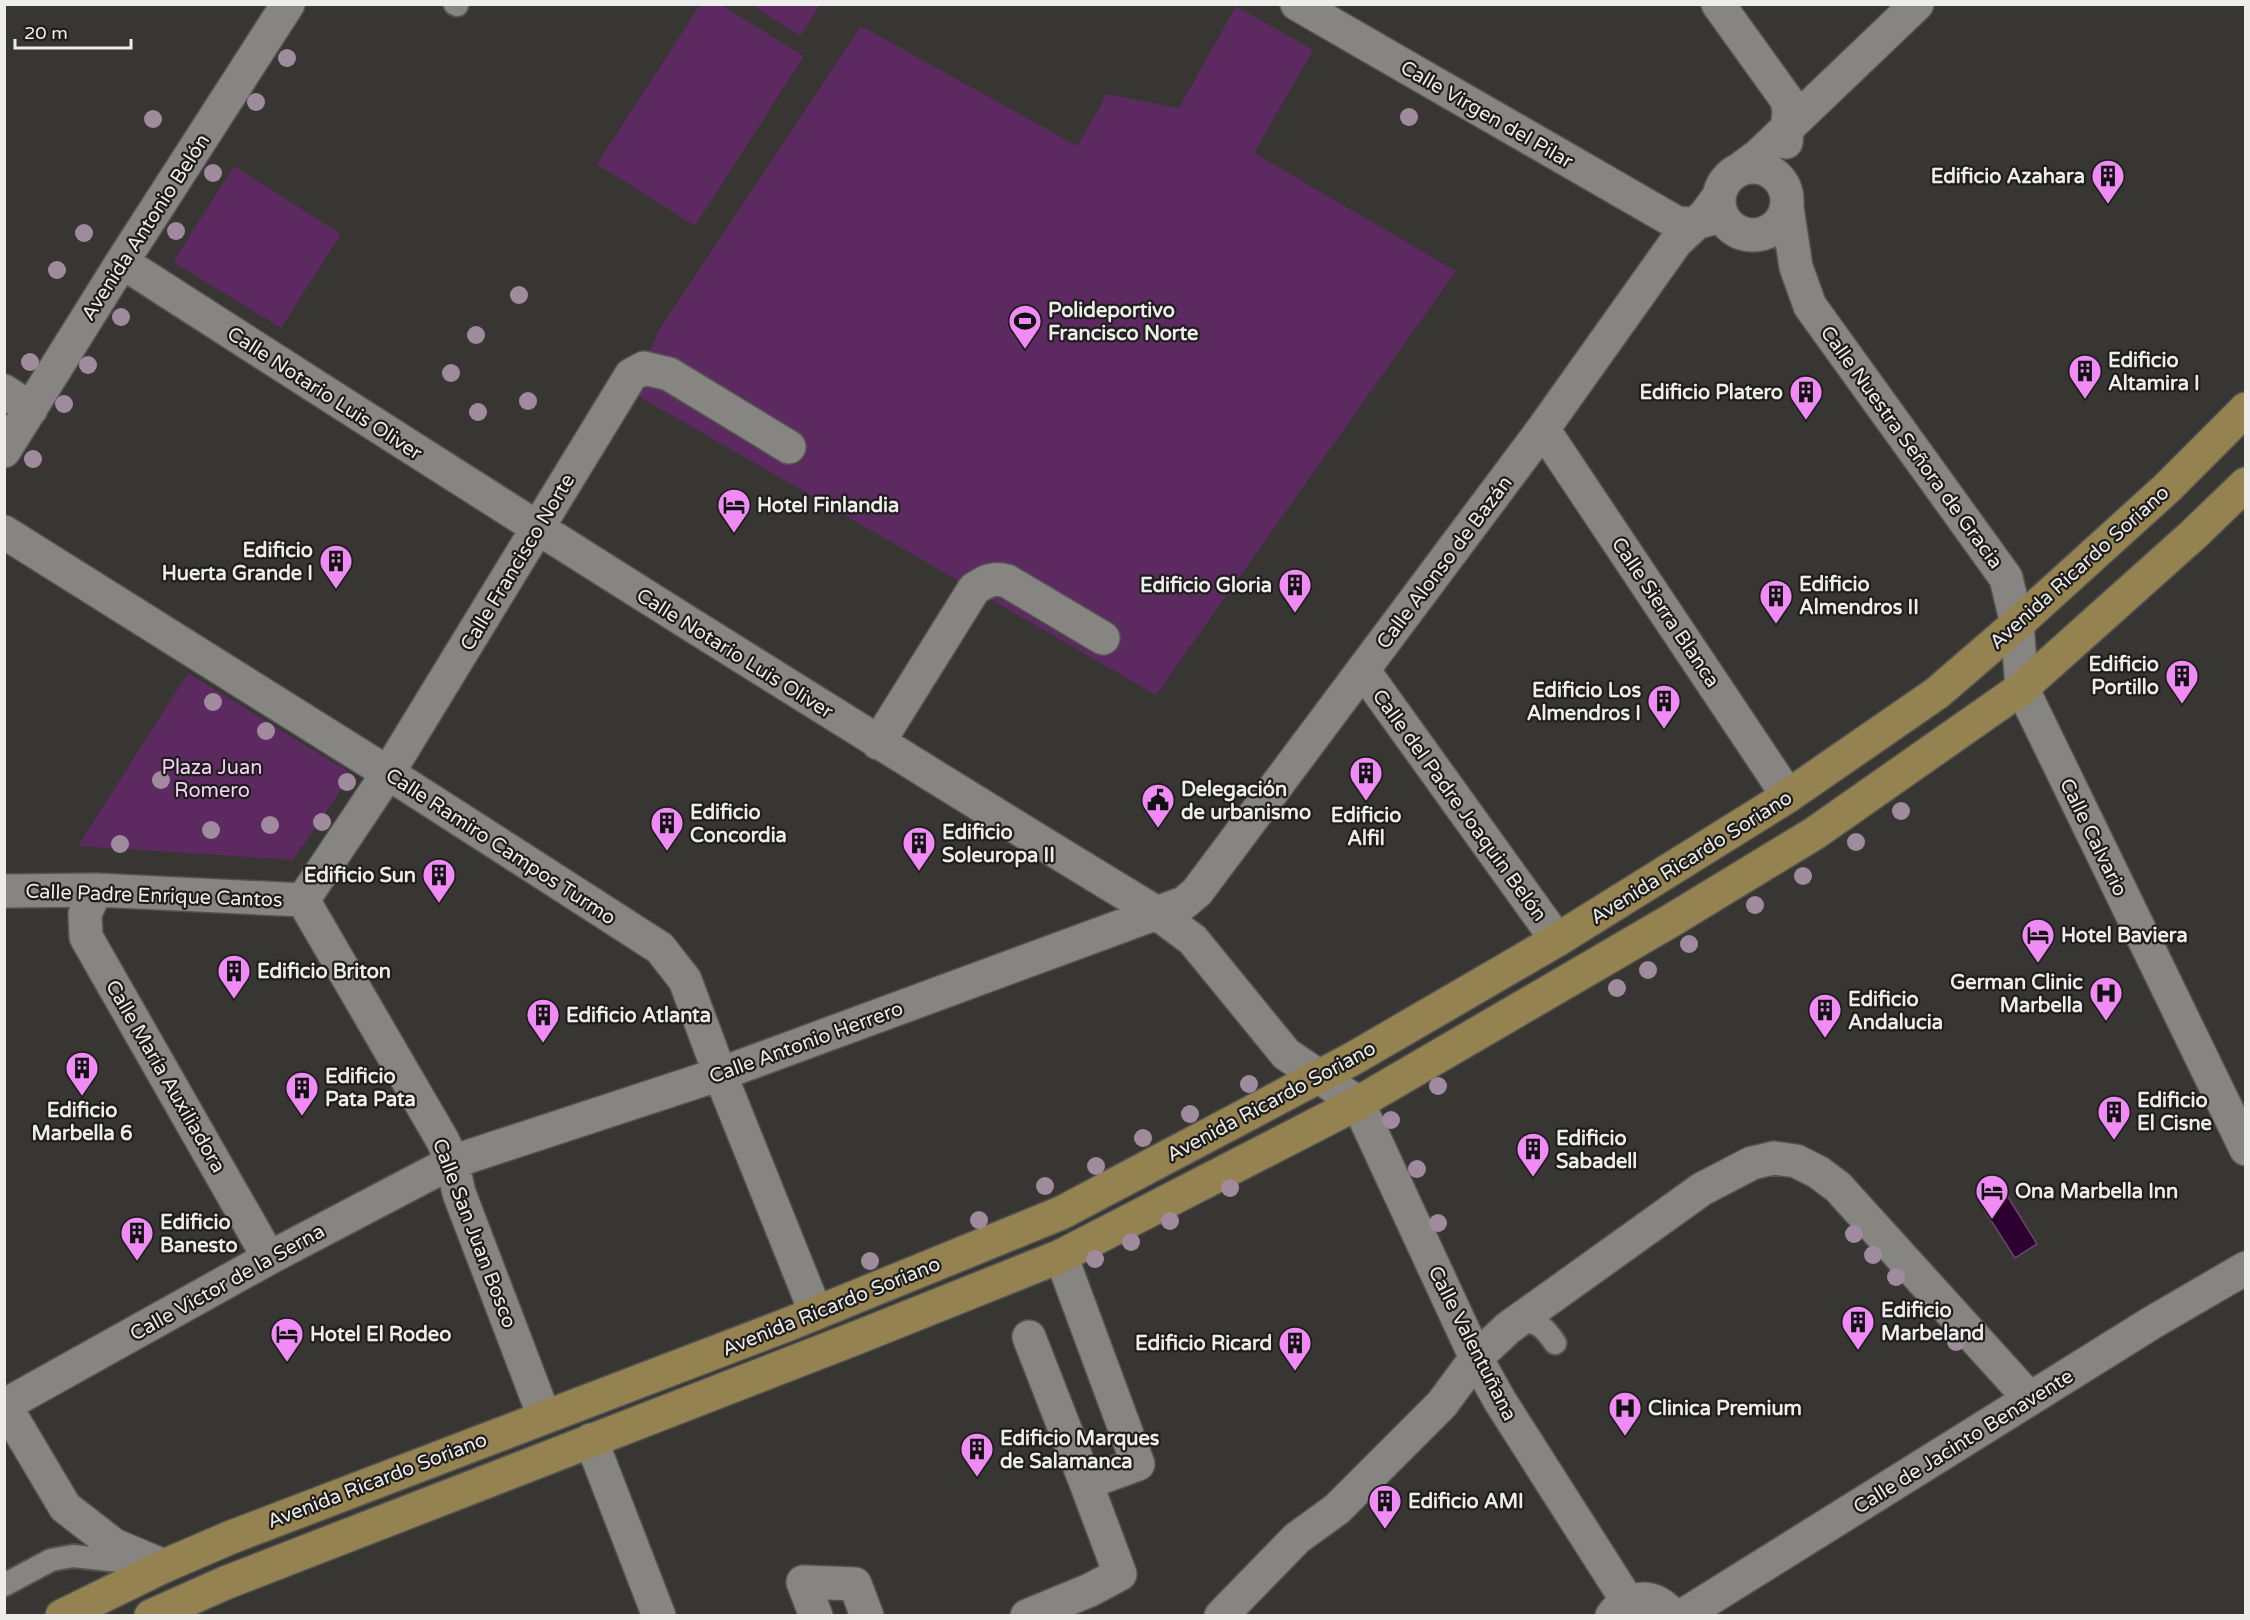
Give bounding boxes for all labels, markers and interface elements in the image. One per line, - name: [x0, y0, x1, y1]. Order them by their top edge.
- scale bar: [15, 12, 130, 50]
- text: 20 m: [24, 22, 68, 44]
- street label: Calle Virgen del Pilar: [1396, 56, 1577, 174]
- street label: Avenida Antonio Belón: [77, 130, 215, 325]
- building icon: Edificio Azahara: [2090, 158, 2126, 205]
- place label: Edificio Azahara: [1931, 165, 2085, 189]
- place label: Polideportivo Francisco Norte: [1048, 299, 1198, 346]
- sports icon: Polideportivo Francisco Norte: [1007, 303, 1043, 350]
- street label: Calle Nuestra Señora de Gracia: [1815, 321, 2007, 574]
- street label: Calle Notario Luis Oliver: [223, 322, 427, 466]
- place label: Edificio Altamira I: [2108, 349, 2200, 396]
- building icon: Edificio Altamira I: [2067, 353, 2103, 400]
- building icon: Edificio Platero: [1788, 374, 1824, 421]
- place label: Edificio Platero: [1640, 381, 1783, 405]
- street label: Calle Francisco Norte: [456, 470, 580, 655]
- street label: Calle Alonso de Bazán: [1372, 471, 1518, 654]
- street label: Avenida Ricardo Soriano: [1985, 481, 2174, 655]
- hotel icon: Hotel Finlandia: [716, 487, 752, 534]
- place label: Hotel Finlandia: [757, 494, 899, 518]
- street label: Calle Sierra Blanca: [1606, 533, 1724, 692]
- place label: Edificio Huerta Grande I: [162, 539, 313, 586]
- building icon: Edificio Huerta Grande I: [318, 543, 354, 590]
- building icon: Edificio Gloria: [1277, 567, 1313, 614]
- place label: Edificio Almendros II: [1799, 573, 1919, 620]
- place label: Edificio Gloria: [1140, 574, 1272, 598]
- building icon: Edificio Almendros II: [1758, 578, 1794, 625]
- street label: Calle Notario Luis Oliver: [632, 583, 837, 724]
- place label: Edificio Portillo: [2088, 653, 2159, 700]
- building icon: Edificio Portillo: [2164, 658, 2200, 705]
- place label: Edificio Los Almendros I: [1527, 679, 1641, 726]
- building icon: Edificio Los Almendros I: [1646, 683, 1682, 730]
- street label: Calle del Padre Joaquin Belón: [1367, 685, 1551, 926]
- building icon: Edificio Alfil: [1348, 755, 1384, 802]
- park label: Plaza Juan Romero: [162, 756, 262, 803]
- street label: Calle Ramiro Campos Turmo: [381, 763, 620, 930]
- street label: Calle Calvario: [2054, 775, 2132, 900]
- place label: Delegación de urbanismo: [1181, 778, 1311, 825]
- public building icon: Delegación de urbanismo: [1140, 782, 1176, 829]
- street label: Avenida Ricardo Soriano: [1586, 786, 1797, 930]
- place label: Edificio Concordia: [690, 801, 787, 848]
- place label: Edificio Alfil: [1331, 804, 1401, 851]
- building icon: Edificio Concordia: [649, 805, 685, 852]
- place label: Edificio Soleuropa II: [942, 821, 1055, 868]
- building icon: Edificio Soleuropa II: [901, 825, 937, 872]
- building icon: Edificio Sun: [421, 857, 457, 904]
- place label: Edificio Sun: [304, 864, 416, 888]
- street label: Calle Padre Enrique Cantos: [25, 880, 283, 912]
- hotel icon: Hotel Baviera: [2020, 917, 2056, 964]
- place label: Hotel Baviera: [2061, 924, 2188, 948]
- building icon: Edificio Briton: [216, 953, 252, 1000]
- place label: Edificio Briton: [257, 960, 391, 984]
- place label: German Clinic Marbella: [1950, 971, 2083, 1018]
- hospital icon: German Clinic Marbella: [2088, 975, 2124, 1022]
- street label: Calle María Auxiliadora: [100, 976, 230, 1177]
- place label: Edificio Andalucia: [1848, 988, 1943, 1035]
- building icon: Edificio Andalucia: [1807, 992, 1843, 1039]
- building icon: Edificio Atlanta: [525, 997, 561, 1044]
- street label: Calle Antonio Herrero: [706, 997, 907, 1089]
- place label: Edificio Atlanta: [566, 1004, 711, 1028]
- street label: Avenida Ricardo Soriano: [1163, 1037, 1380, 1167]
- building icon: Edificio Marbella 6: [64, 1050, 100, 1097]
- place label: Edificio Pata Pata: [325, 1065, 416, 1112]
- building icon: Edificio Pata Pata: [284, 1070, 320, 1117]
- place label: Edificio El Cisne: [2137, 1089, 2212, 1136]
- building icon: Edificio El Cisne: [2096, 1094, 2132, 1141]
- place label: Edificio Marbella 6: [31, 1099, 133, 1146]
- place label: Edificio Sabadell: [1556, 1127, 1637, 1174]
- building icon: Edificio Sabadell: [1515, 1131, 1551, 1178]
- street label: Calle San Juan Bosco: [427, 1135, 521, 1331]
- hotel icon: Ona Marbella Inn: [1974, 1173, 2010, 1220]
- place label: Ona Marbella Inn: [2015, 1180, 2178, 1204]
- place label: Edificio Banesto: [160, 1211, 238, 1258]
- building icon: Edificio Banesto: [119, 1215, 155, 1262]
- street label: Calle Victor de la Serna: [126, 1219, 329, 1346]
- street label: Avenida Ricardo Soriano: [719, 1252, 944, 1362]
- street label: Calle Valentuñana: [1423, 1262, 1522, 1425]
- place label: Edificio Marbeland: [1881, 1299, 1984, 1346]
- building icon: Edificio Marbeland: [1840, 1304, 1876, 1351]
- hotel icon: Hotel El Rodeo: [269, 1316, 305, 1363]
- place label: Hotel El Rodeo: [310, 1323, 451, 1347]
- building icon: Edificio Ricard: [1277, 1325, 1313, 1372]
- place label: Edificio Ricard: [1135, 1332, 1272, 1356]
- street label: Calle de Jacinto Benavente: [1849, 1364, 2078, 1519]
- hospital icon: Clinica Premium: [1607, 1390, 1643, 1437]
- place label: Clinica Premium: [1648, 1397, 1802, 1421]
- place label: Edificio Marques de Salamanca: [1000, 1427, 1160, 1474]
- street label: Avenida Ricardo Soriano: [264, 1428, 491, 1534]
- building icon: Edificio Marques de Salamanca: [959, 1431, 995, 1478]
- building icon: Edificio AMI: [1367, 1483, 1403, 1530]
- place label: Edificio AMI: [1408, 1490, 1524, 1514]

